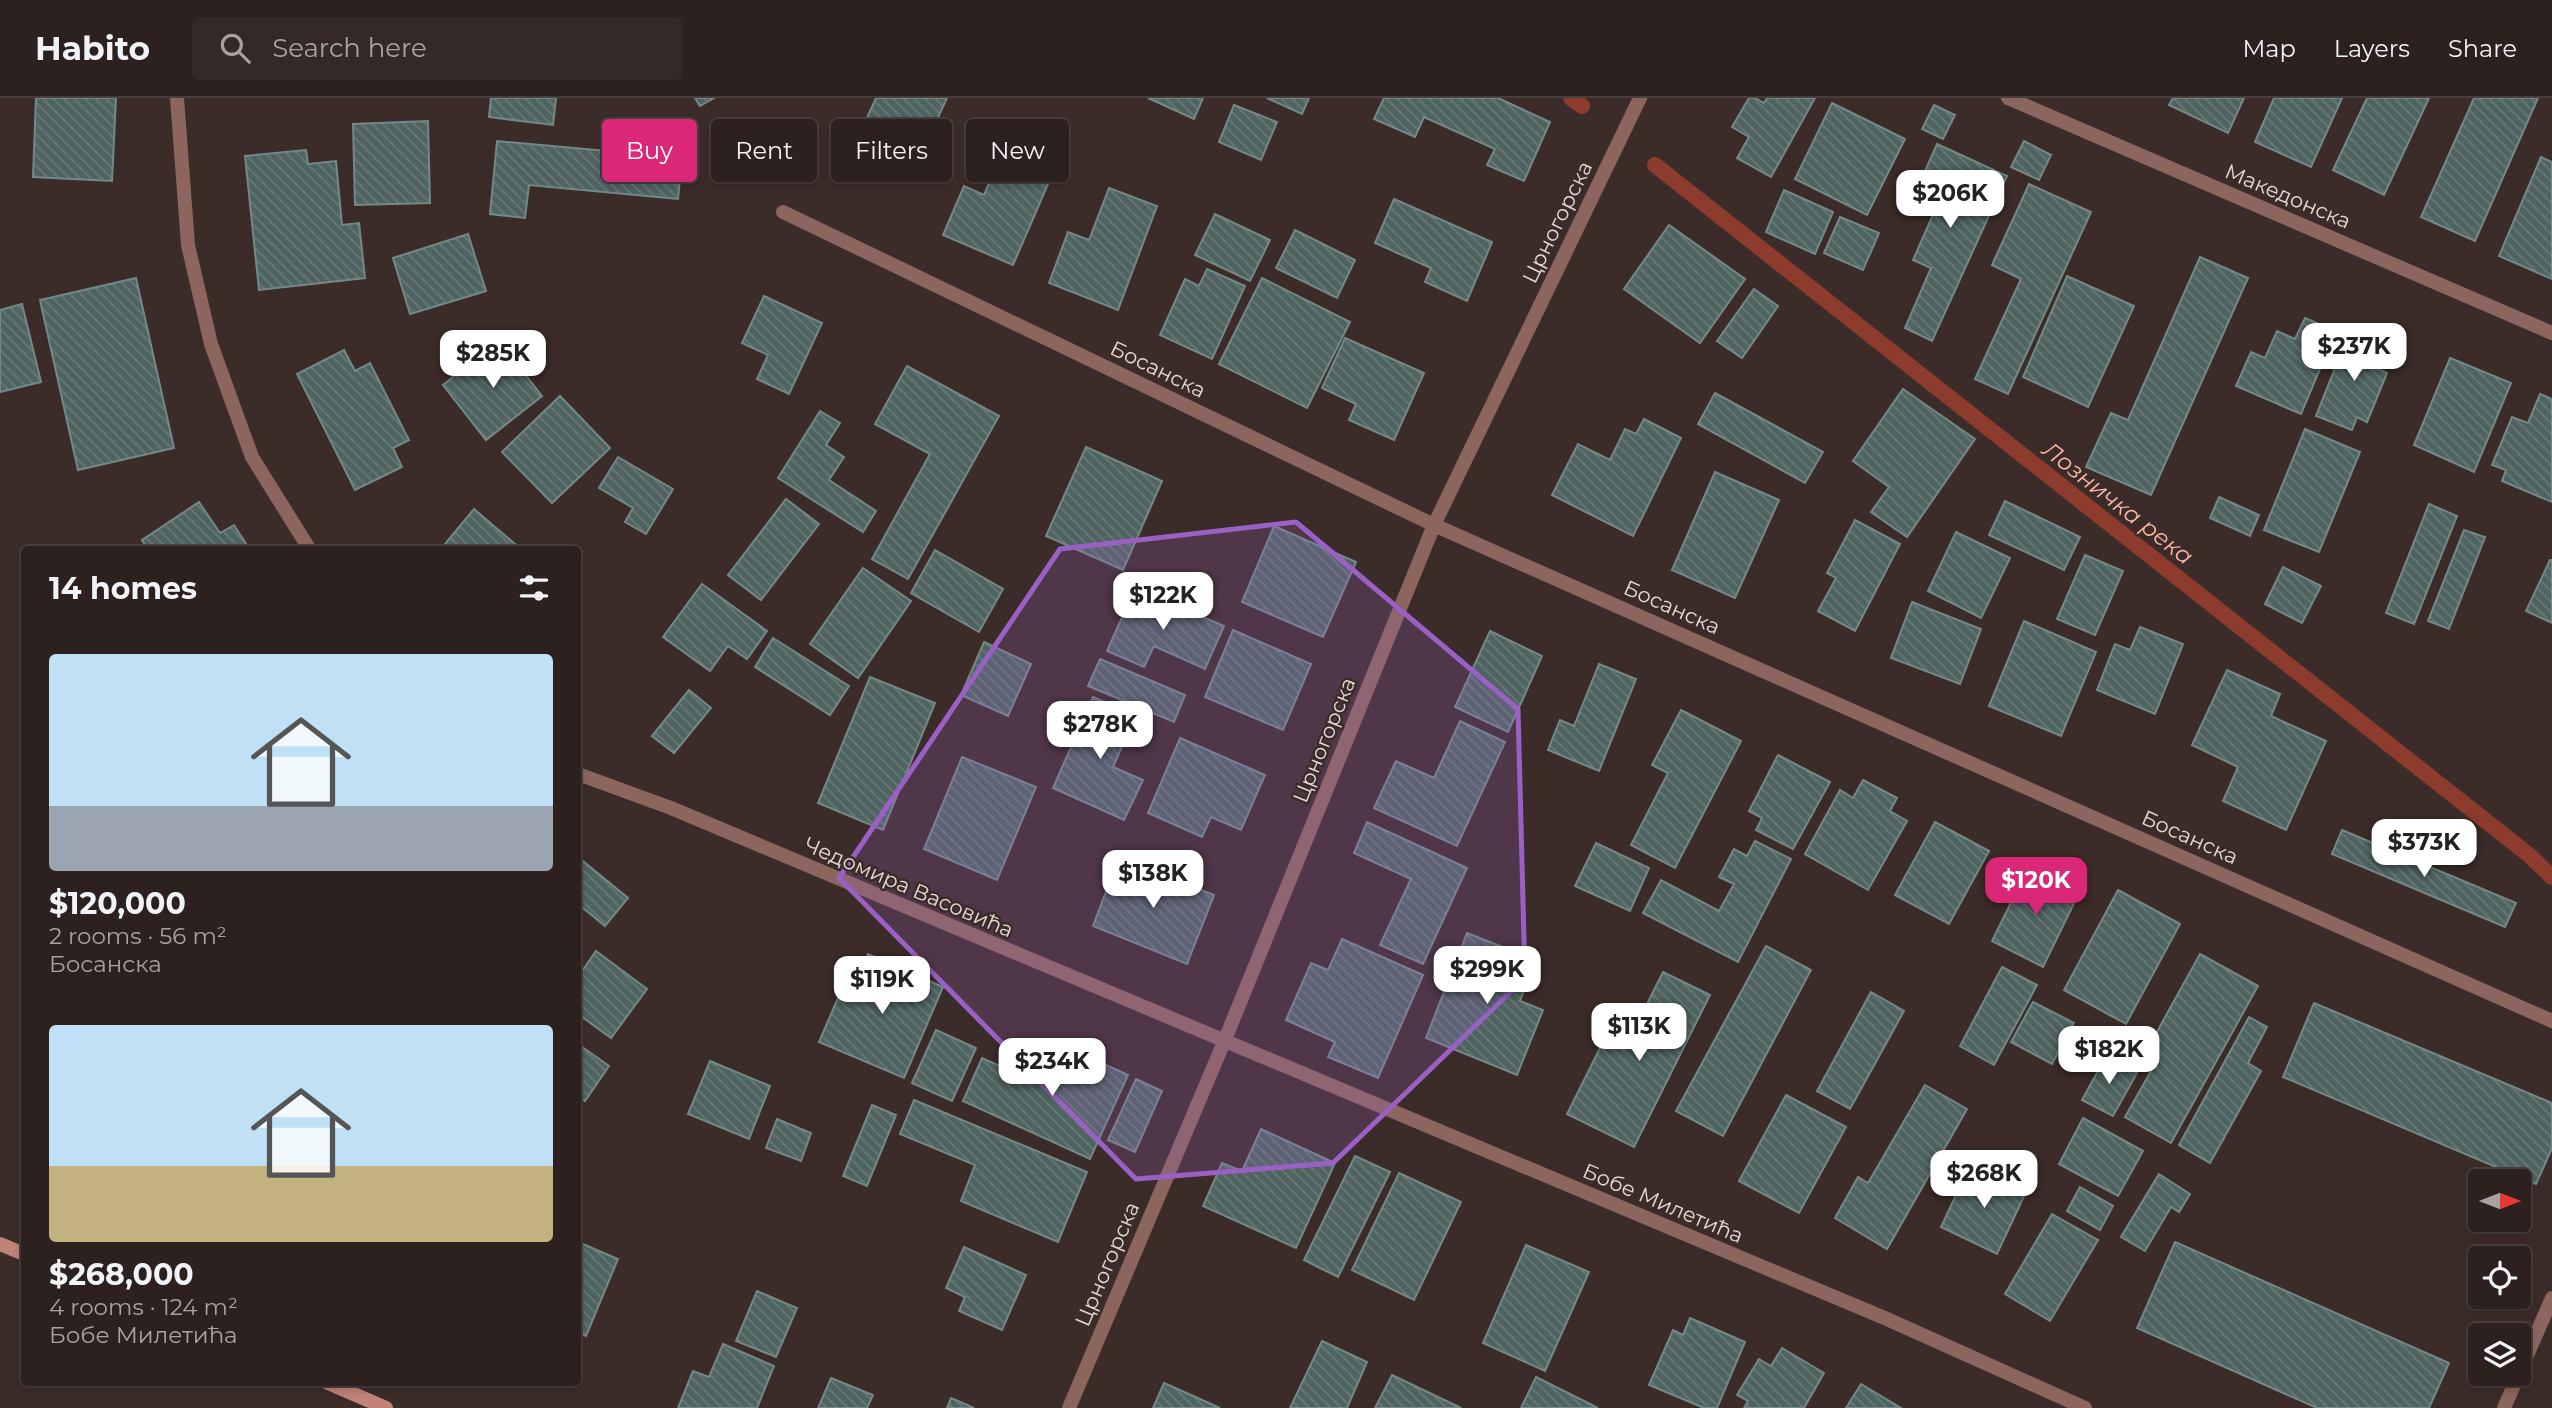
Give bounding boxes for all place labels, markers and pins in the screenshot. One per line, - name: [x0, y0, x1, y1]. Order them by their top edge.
- pin: $206K: [1901, 170, 1999, 230]
- pin: $237K: [2305, 324, 2403, 383]
- pin: $285K: [444, 330, 542, 390]
- pin: $122K: [1114, 573, 1212, 632]
- pin: $278K: [1051, 702, 1149, 761]
- pin: $373K: [2375, 820, 2473, 879]
- pin: $138K: [1104, 850, 1202, 910]
- pin: $120K: [1987, 858, 2085, 917]
- pin: $299K: [1438, 946, 1536, 1006]
- pin: $119K: [833, 956, 931, 1016]
- pin: $113K: [1590, 1004, 1688, 1063]
- pin: $182K: [2060, 1026, 2158, 1086]
- pin: $234K: [1003, 1038, 1101, 1098]
- pin: $268K: [1935, 1150, 2033, 1210]

